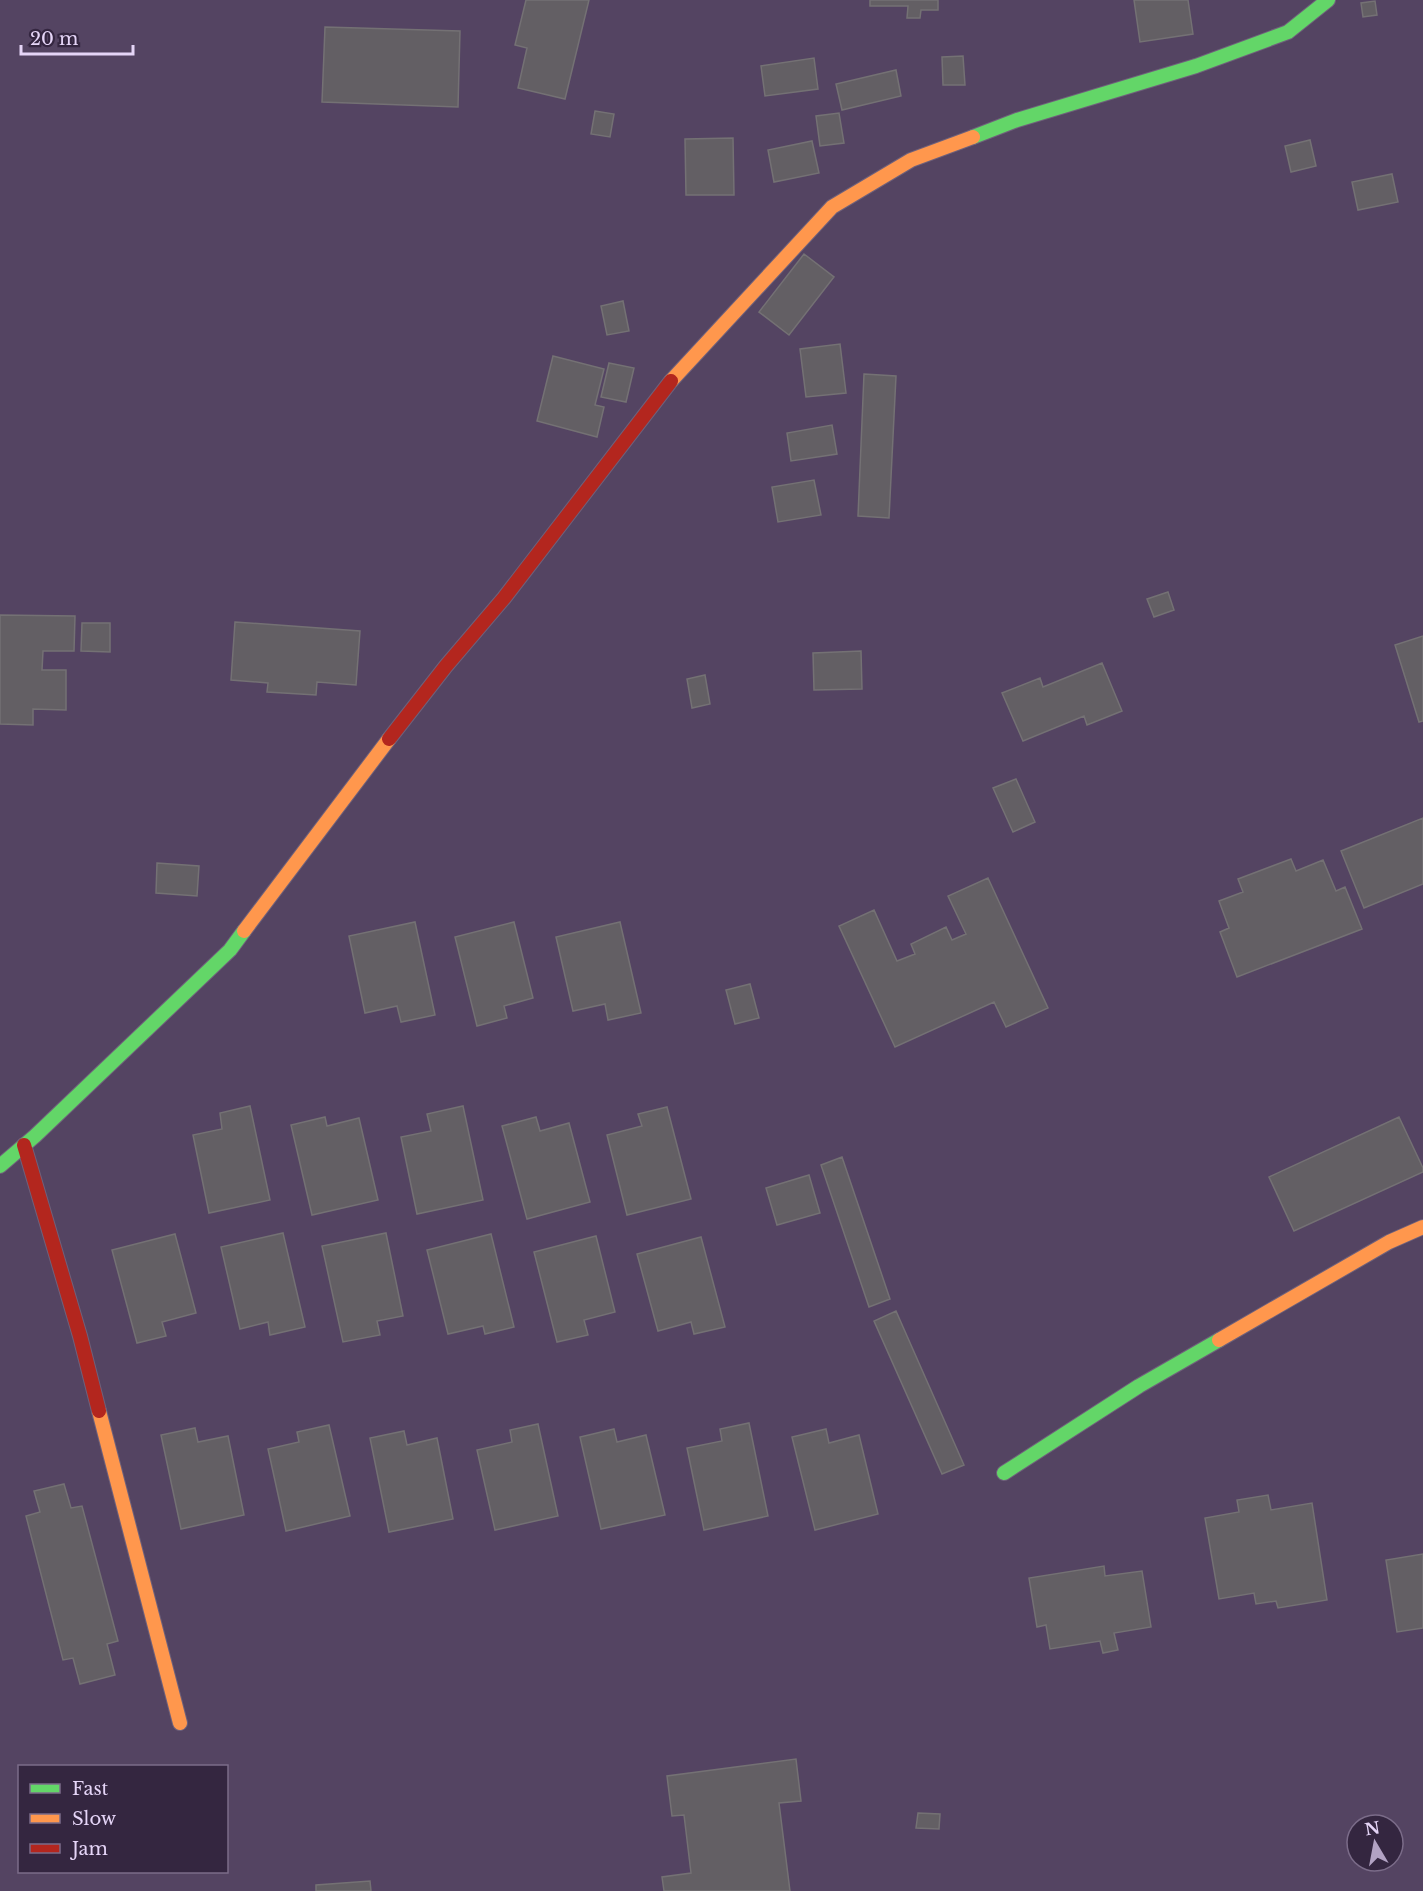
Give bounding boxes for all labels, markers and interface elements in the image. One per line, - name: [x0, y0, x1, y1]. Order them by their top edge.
- scale bar: [21, 18, 134, 56]
- text: 20 m: [30, 28, 78, 50]
- legend: [18, 1765, 228, 1873]
- text: Fast: [72, 1778, 109, 1800]
- text: Slow: [72, 1808, 117, 1830]
- north arrow: [1345, 1813, 1405, 1873]
- text: N: [1363, 1817, 1382, 1839]
- text: Jam: [70, 1838, 108, 1860]

